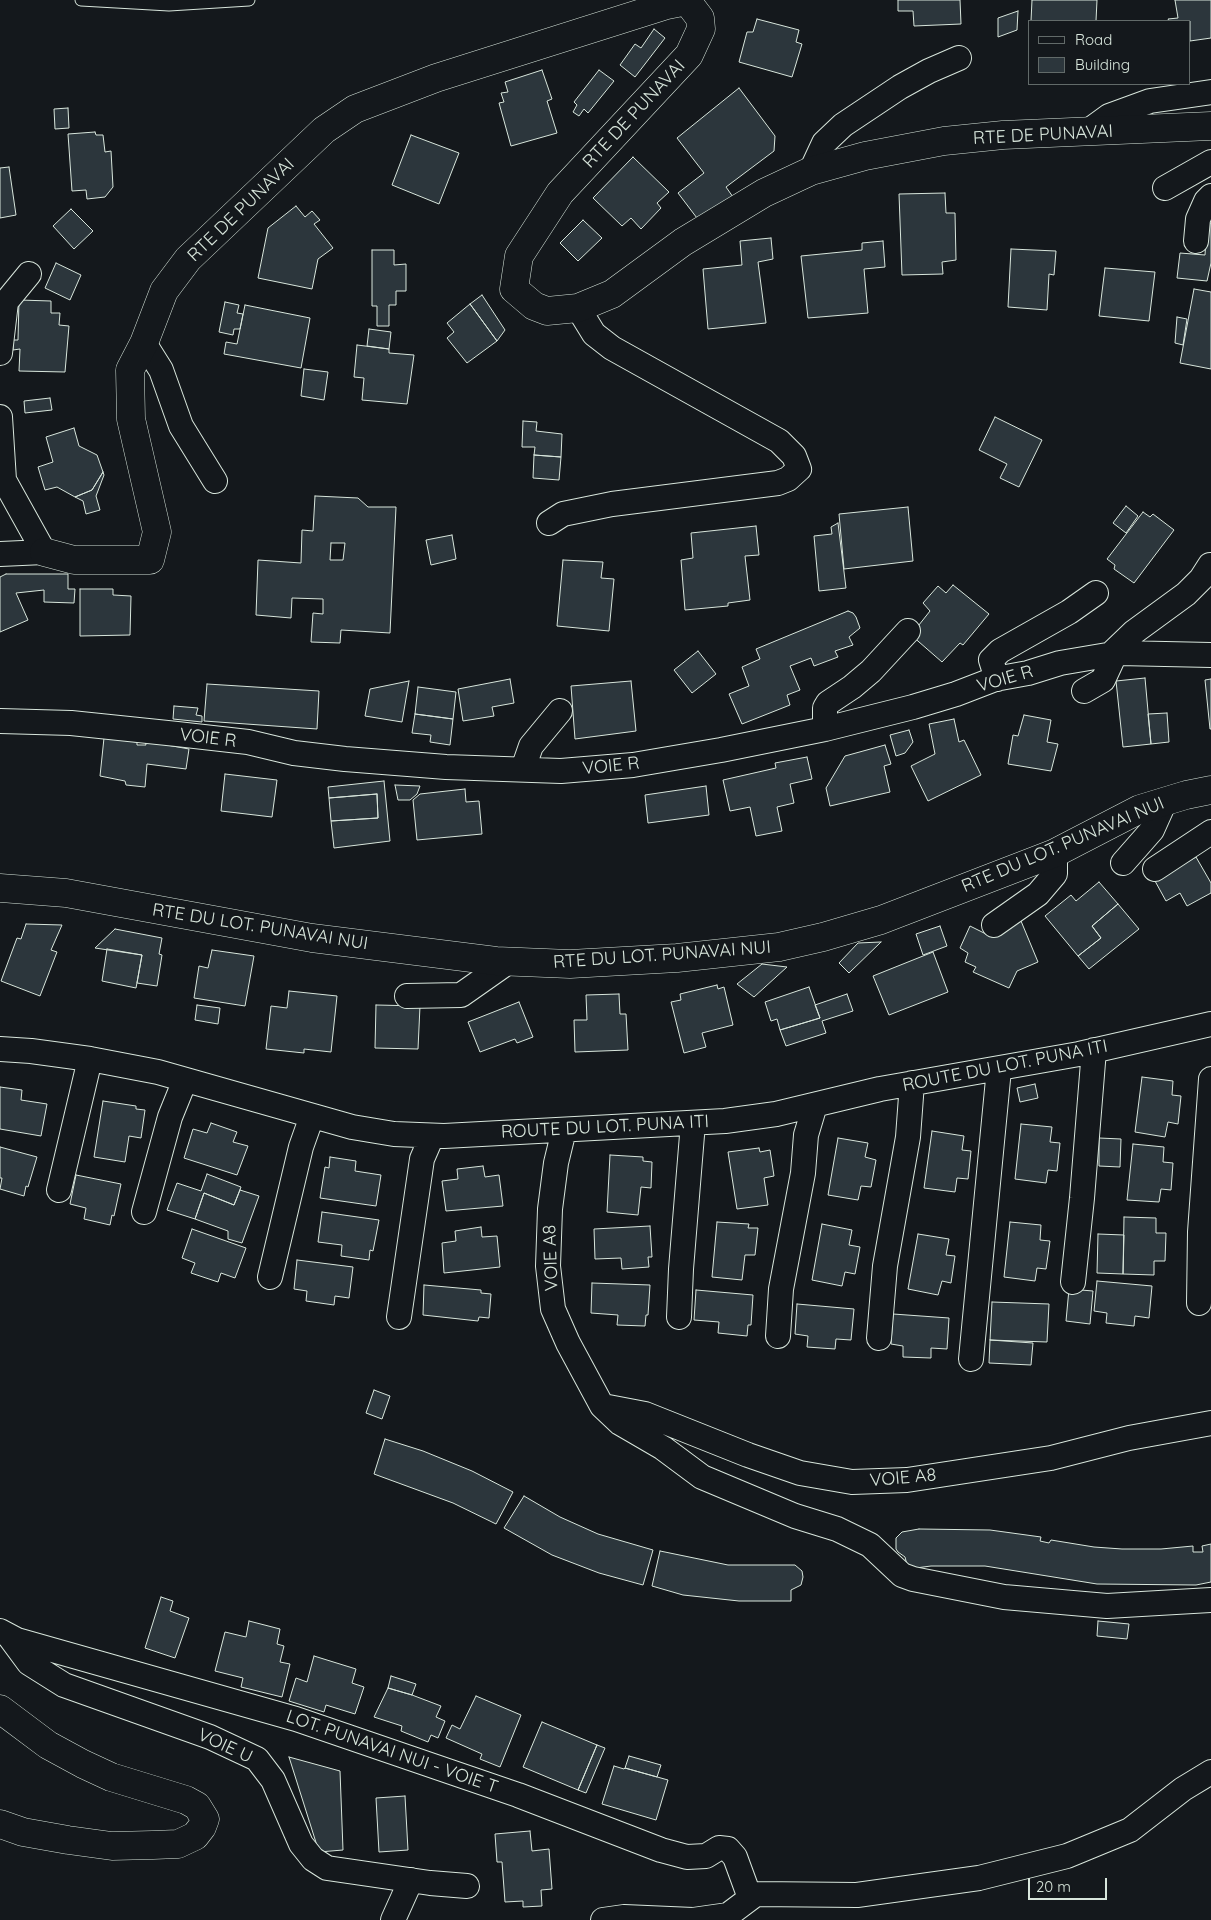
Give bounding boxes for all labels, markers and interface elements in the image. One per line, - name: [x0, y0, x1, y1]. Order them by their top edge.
- legend: [1028, 20, 1191, 85]
- text: Road: [1075, 30, 1112, 49]
- street label: RTE DE PUNAVAI: [578, 55, 690, 173]
- text: Building: [1075, 55, 1130, 74]
- street label: RTE DE PUNAVAI: [973, 121, 1113, 149]
- street label: RTE DE PUNAVAI: [183, 154, 299, 266]
- street label: VOIE R: [975, 661, 1035, 697]
- street label: VOIE R: [178, 724, 238, 752]
- street label: VOIE R: [581, 752, 641, 780]
- street label: RTE DU LOT. PUNAVAI NUI: [958, 792, 1168, 898]
- street label: RTE DU LOT. PUNAVAI NUI: [151, 899, 369, 955]
- street label: RTE DU LOT. PUNAVAI NUI: [552, 937, 772, 973]
- street label: ROUTE DU LOT. PUNA ITI: [901, 1036, 1109, 1096]
- street label: ROUTE DU LOT. PUNA ITI: [500, 1111, 710, 1143]
- street label: VOIE A8: [539, 1224, 563, 1292]
- street label: VOIE A8: [869, 1464, 937, 1492]
- street label: LOT. PUNAVAI NUI - VOIE T: [283, 1706, 501, 1798]
- street label: VOIE U: [194, 1724, 256, 1768]
- scale bar: [1031, 1868, 1110, 1900]
- text: 20 m: [1036, 1877, 1071, 1896]

